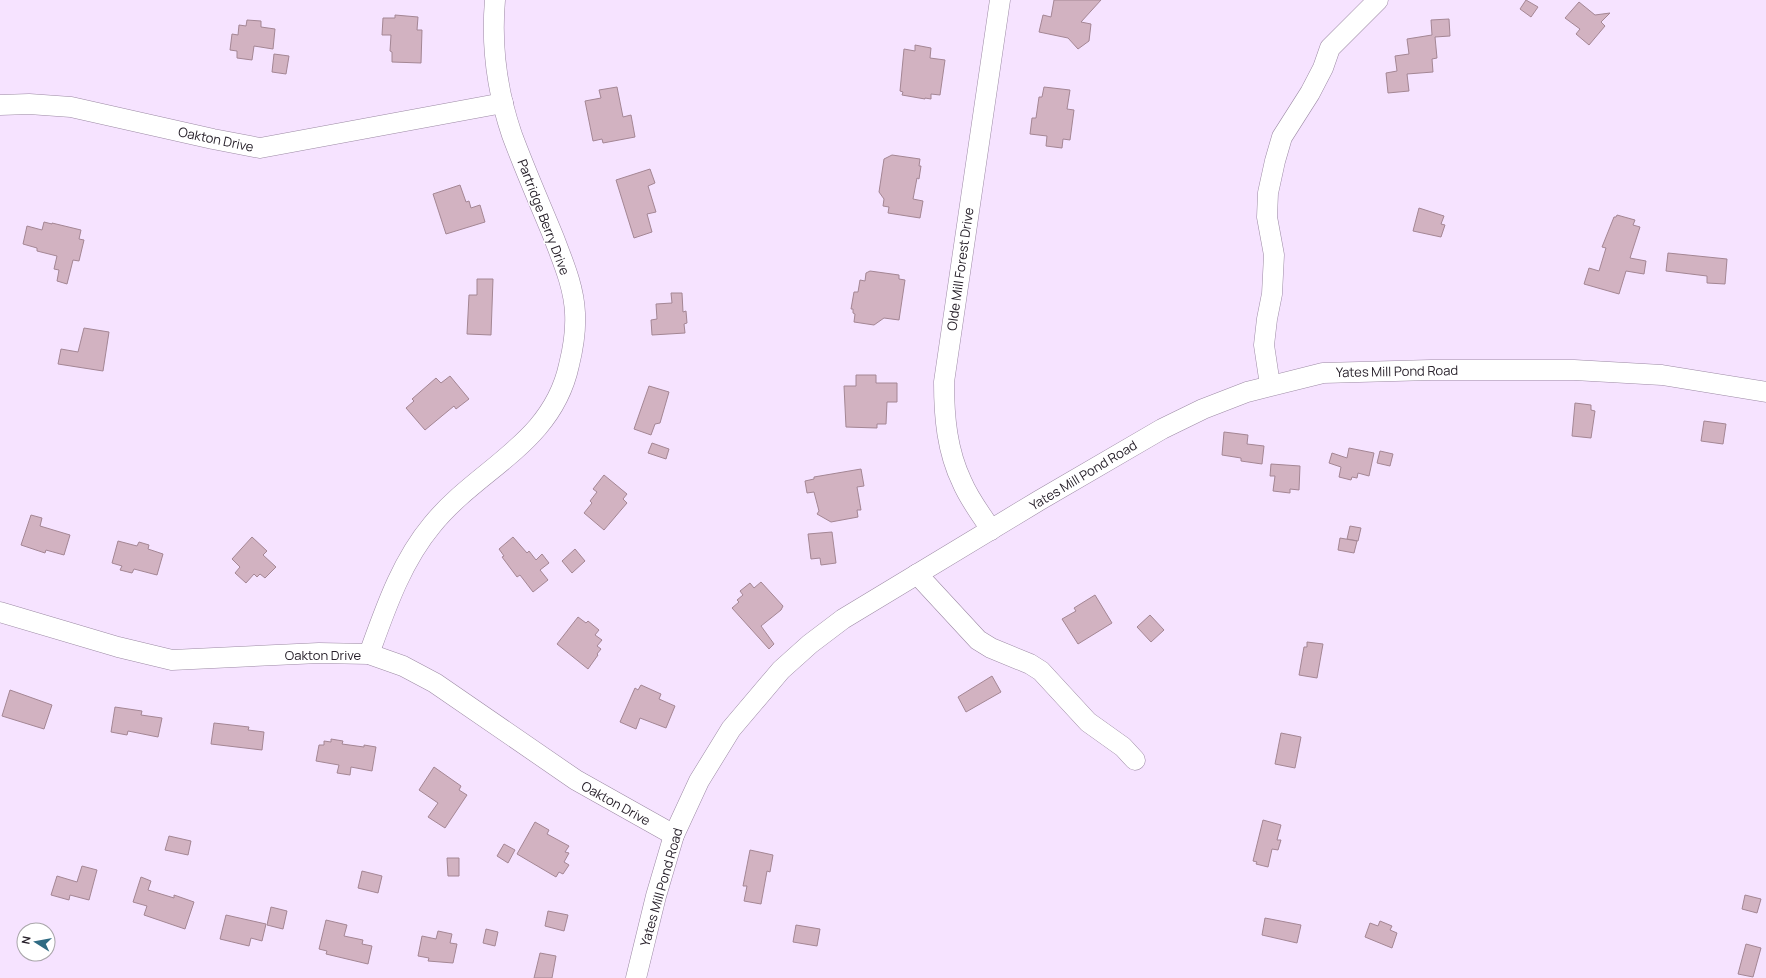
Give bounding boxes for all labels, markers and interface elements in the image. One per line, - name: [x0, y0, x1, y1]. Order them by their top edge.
- street label: Oakton Drive: [177, 122, 256, 156]
- street label: Partridge Berry Drive: [514, 156, 575, 278]
- street label: Olde Mill Forest Drive: [942, 206, 978, 332]
- street label: Yates Mill Pond Road: [1336, 361, 1458, 381]
- street label: Yates Mill Pond Road: [1026, 436, 1140, 514]
- street label: Oakton Drive: [285, 646, 362, 664]
- street label: Oakton Drive: [578, 777, 654, 830]
- street label: Yates Mill Pond Road: [635, 826, 687, 948]
- north arrow: [16, 922, 56, 962]
- text: N: [18, 935, 34, 945]

